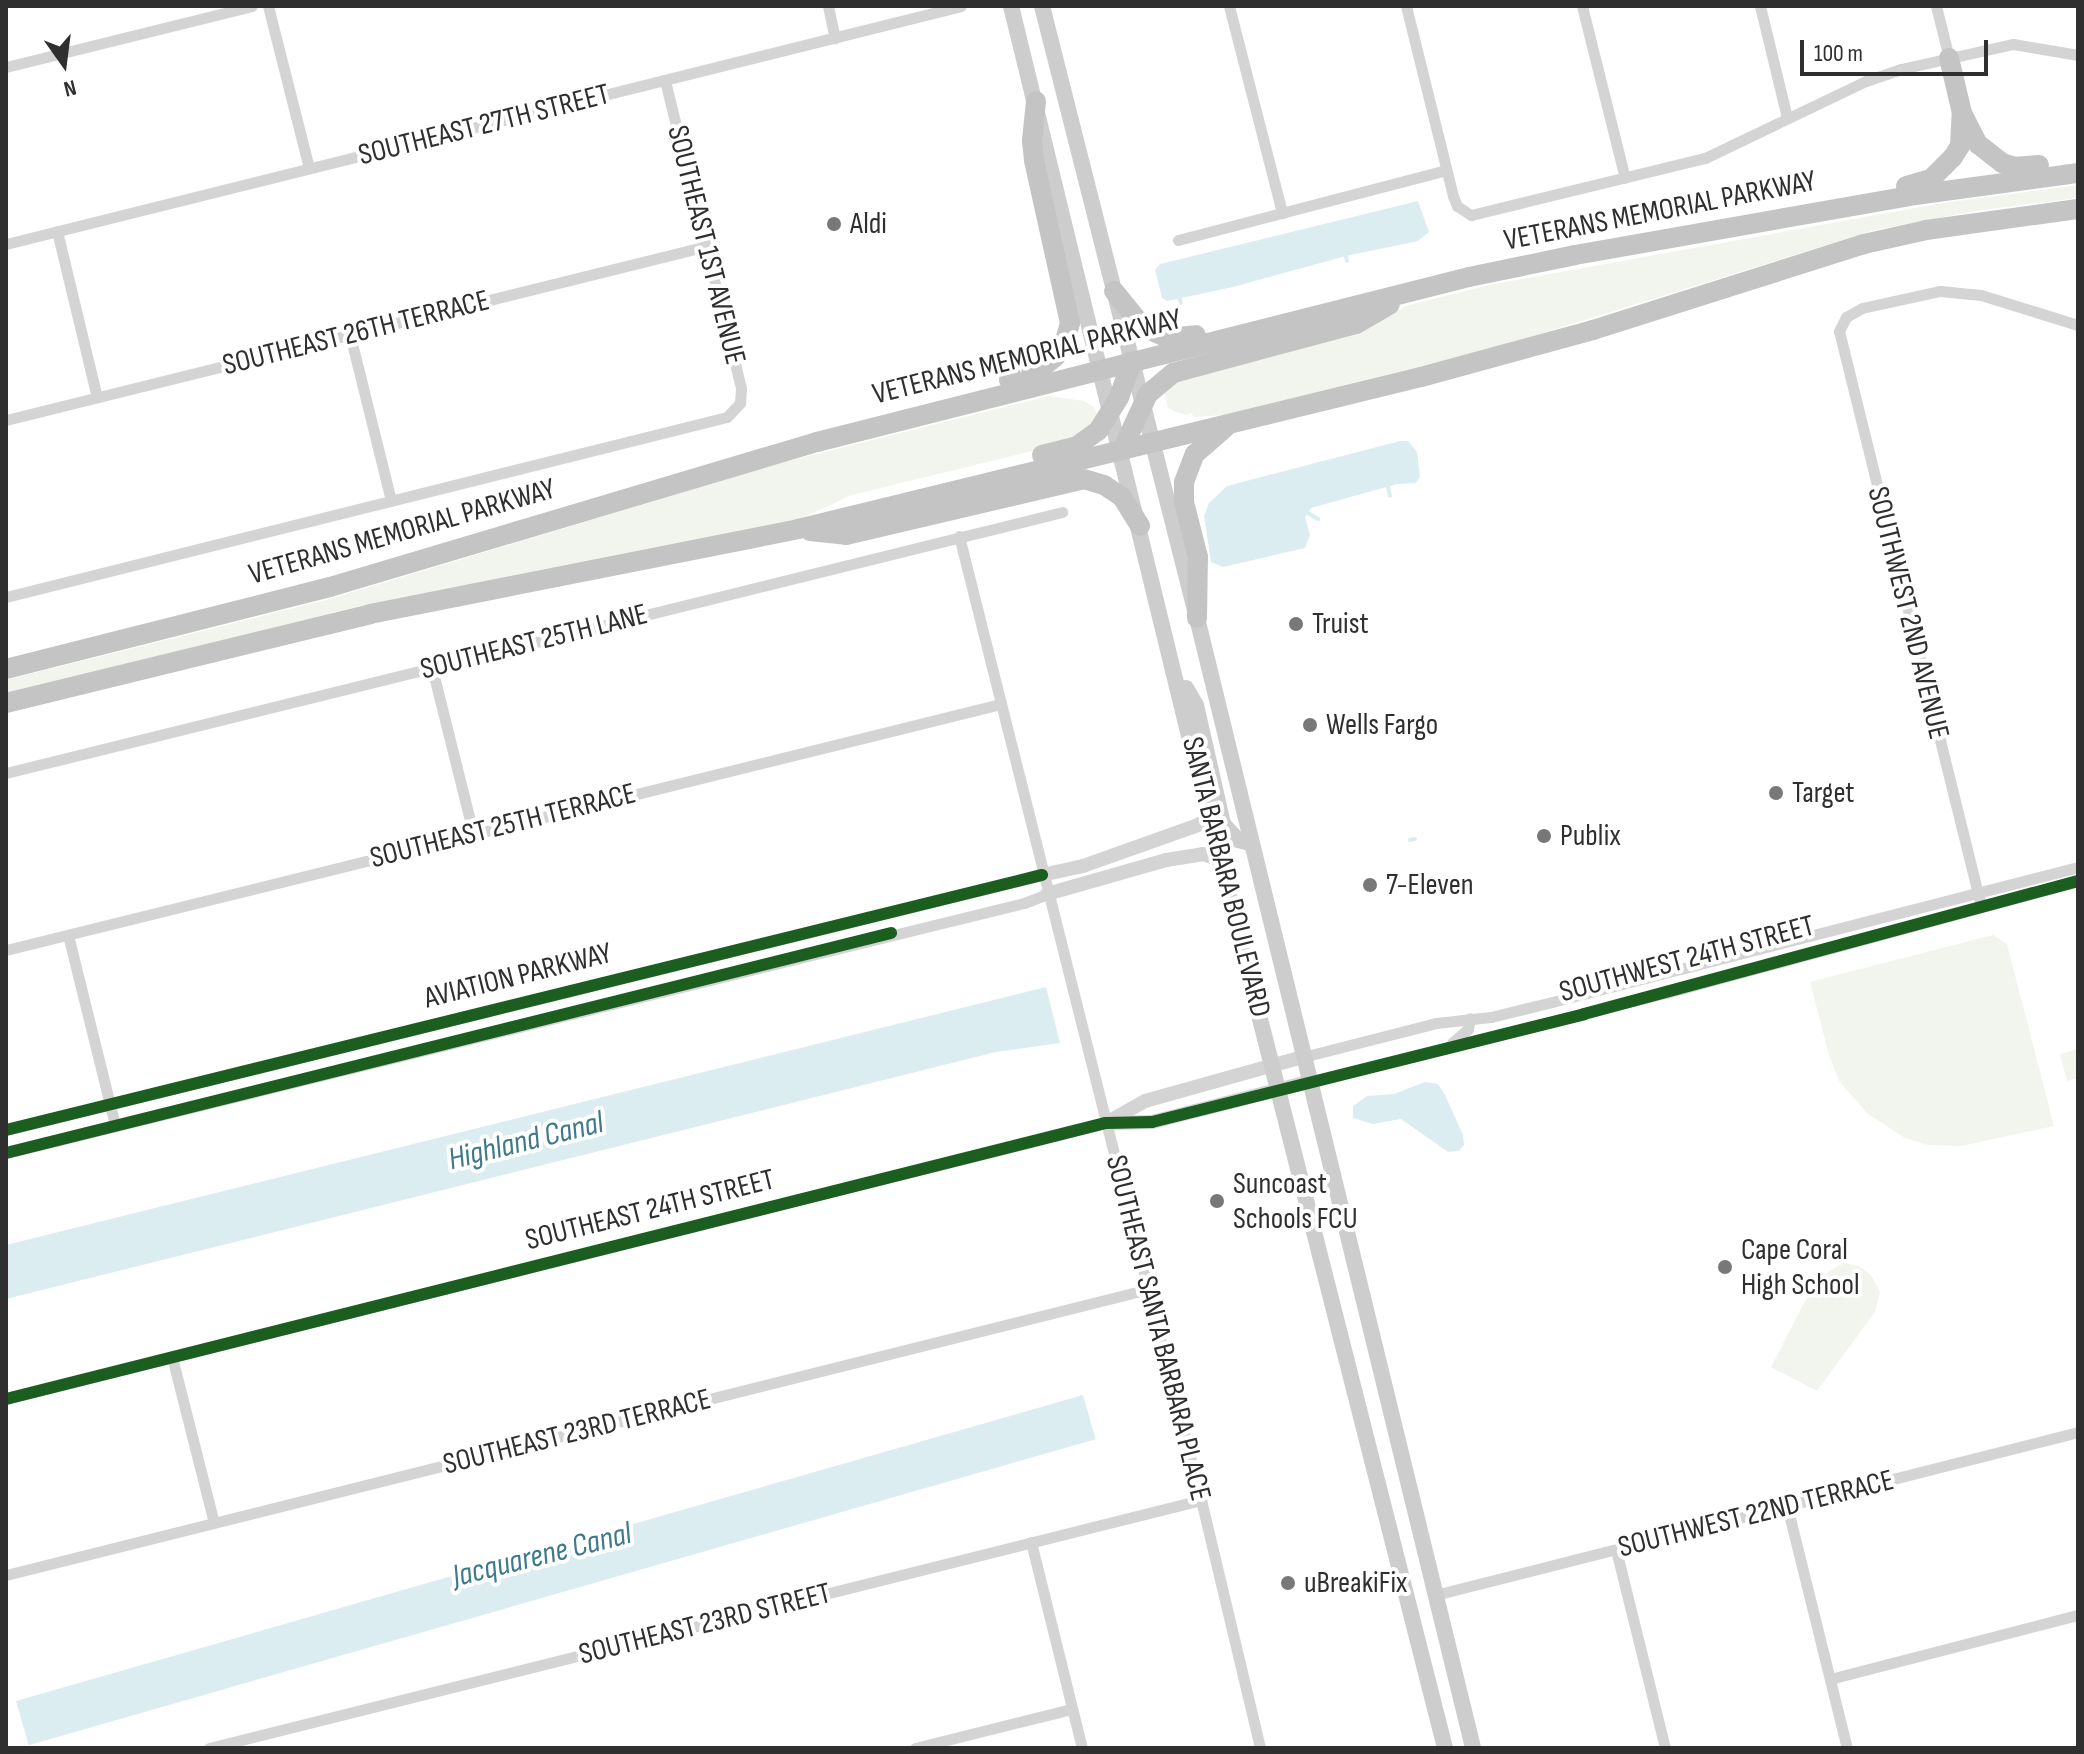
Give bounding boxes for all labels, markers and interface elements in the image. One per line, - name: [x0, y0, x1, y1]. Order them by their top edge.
- north arrow: [24, 24, 104, 104]
- scale bar: [1804, 24, 1992, 74]
- text: 100 m: [1814, 39, 1863, 68]
- text: N: [61, 73, 79, 102]
- street label: SOUTHEAST 27TH STREET: [355, 76, 613, 174]
- street label: SOUTHEAST 1ST AVENUE: [659, 122, 753, 368]
- street label: VETERANS MEMORIAL PARKWAY: [1501, 163, 1819, 259]
- place label: Aldi: [850, 206, 887, 242]
- marker: Aldi: [825, 215, 843, 233]
- street label: SOUTHEAST 26TH TERRACE: [219, 282, 493, 384]
- street label: VETERANS MEMORIAL PARKWAY: [869, 301, 1185, 413]
- street label: VETERANS MEMORIAL PARKWAY: [245, 471, 559, 593]
- street label: SOUTHWEST 2ND AVENUE: [1859, 483, 1957, 743]
- street label: SOUTHEAST 25TH LANE: [417, 596, 651, 688]
- place label: Truist: [1312, 606, 1369, 642]
- marker: Truist: [1287, 615, 1305, 633]
- place label: Wells Fargo: [1326, 707, 1438, 743]
- marker: Wells Fargo: [1301, 716, 1319, 734]
- street label: SANTA BARBARA BOULEVARD: [1174, 733, 1278, 1021]
- place label: Target: [1792, 775, 1855, 811]
- street label: SOUTHEAST 25TH TERRACE: [366, 776, 640, 876]
- marker: Target: [1767, 784, 1785, 802]
- place label: Publix: [1560, 818, 1621, 854]
- marker: Publix: [1535, 827, 1553, 845]
- place label: 7-Eleven: [1386, 867, 1474, 903]
- marker: 7-Eleven: [1361, 876, 1379, 894]
- street label: SOUTHWEST 24TH STREET: [1556, 908, 1818, 1010]
- street label: AVIATION PARKWAY: [421, 935, 615, 1017]
- water label: Highland Canal: [444, 1104, 608, 1180]
- street label: SOUTHEAST SANTA BARBARA PLACE: [1098, 1151, 1218, 1505]
- street label: SOUTHEAST 24TH STREET: [522, 1162, 778, 1258]
- place label: Suncoast Schools FCU: [1233, 1166, 1357, 1236]
- marker: Suncoast Schools FCU: [1208, 1192, 1226, 1210]
- place label: Cape Coral High School: [1741, 1232, 1860, 1302]
- marker: Cape Coral High School: [1716, 1258, 1734, 1276]
- street label: SOUTHEAST 23RD TERRACE: [440, 1381, 714, 1483]
- street label: SOUTHWEST 22ND TERRACE: [1615, 1462, 1897, 1566]
- water label: Jacquarene Canal: [449, 1515, 635, 1597]
- place label: uBreakiFix: [1304, 1565, 1407, 1601]
- marker: uBreakiFix: [1279, 1574, 1297, 1592]
- street label: SOUTHEAST 23RD STREET: [575, 1575, 835, 1673]

